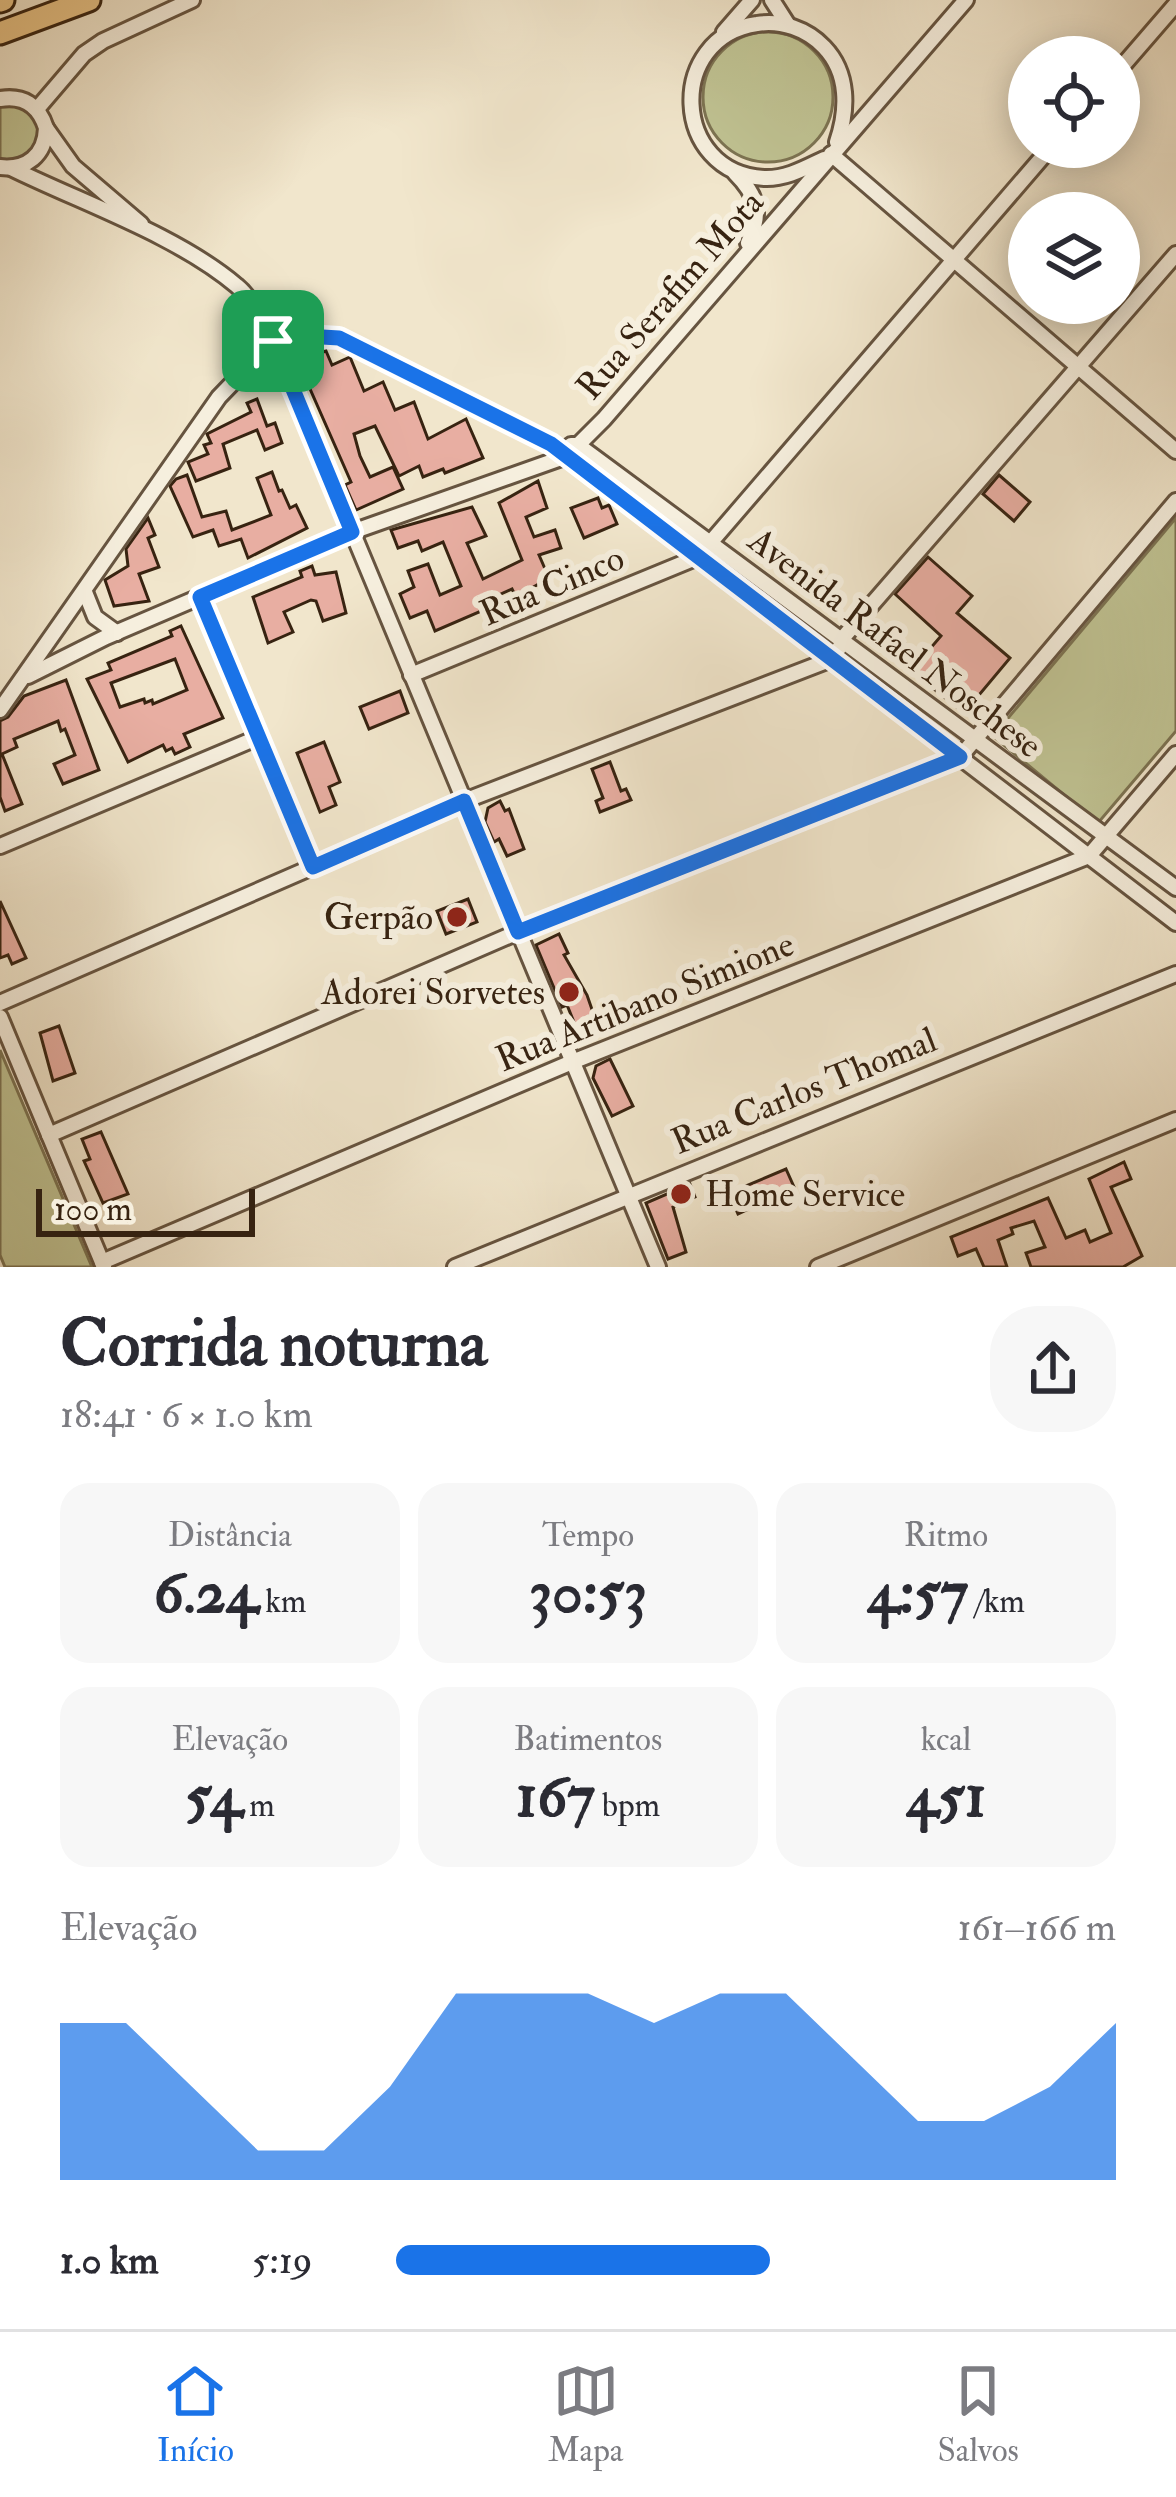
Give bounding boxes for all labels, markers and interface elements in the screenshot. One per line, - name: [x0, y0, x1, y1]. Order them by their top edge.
- map controls: [1008, 36, 1140, 324]
- button: locate: [1008, 36, 1140, 168]
- street label: Rua Serafim Mota: [567, 180, 774, 409]
- button: layers: [1008, 192, 1140, 324]
- pin: [222, 290, 324, 392]
- icon: arrive: [240, 308, 306, 374]
- street label: Avenida Rafael Noschese: [738, 517, 1051, 768]
- street label: Rua Cinco: [473, 536, 631, 636]
- place label: Gerpão: [324, 895, 433, 940]
- marker: Gerpão: [444, 904, 470, 930]
- street label: Rua Artibano Simione: [489, 922, 801, 1082]
- place label: Adorei Sorvetes: [320, 970, 545, 1015]
- marker: Adorei Sorvetes: [556, 979, 582, 1005]
- street label: Rua Carlos Thomal: [665, 1017, 943, 1165]
- place label: Home Service: [705, 1172, 905, 1217]
- marker: Home Service: [668, 1181, 694, 1207]
- scale bar: [36, 1183, 255, 1236]
- text: 100 m: [54, 1189, 132, 1230]
- text: Corrida noturna: [60, 1303, 487, 1386]
- button: share: [990, 1306, 1116, 1432]
- text: 18:41 · 6 × 1.0 km: [60, 1390, 313, 1439]
- text: Distância: [168, 1515, 292, 1556]
- text: Tempo: [542, 1515, 634, 1556]
- text: Ritmo: [904, 1515, 988, 1556]
- text: 6.24: [154, 1556, 258, 1631]
- text: 30:53: [529, 1556, 647, 1631]
- text: 4:57: [867, 1556, 968, 1631]
- text: km: [258, 1581, 306, 1622]
- text: /km: [968, 1581, 1025, 1622]
- text: Elevação: [172, 1719, 288, 1760]
- text: Batimentos: [514, 1719, 662, 1760]
- text: kcal: [921, 1719, 971, 1760]
- text: 54: [185, 1760, 242, 1835]
- text: 167: [516, 1760, 595, 1835]
- text: 451: [906, 1760, 986, 1835]
- text: m: [242, 1785, 275, 1826]
- text: bpm: [595, 1785, 660, 1826]
- text: Elevação: [60, 1903, 197, 1952]
- text: 161–166 m: [958, 1903, 1116, 1952]
- text: 1.0 km: [60, 2236, 159, 2285]
- text: 5:19: [252, 2236, 313, 2285]
- tab: Início: [157, 2358, 234, 2471]
- tab: Mapa: [548, 2358, 623, 2471]
- tab: Salvos: [938, 2358, 1019, 2471]

